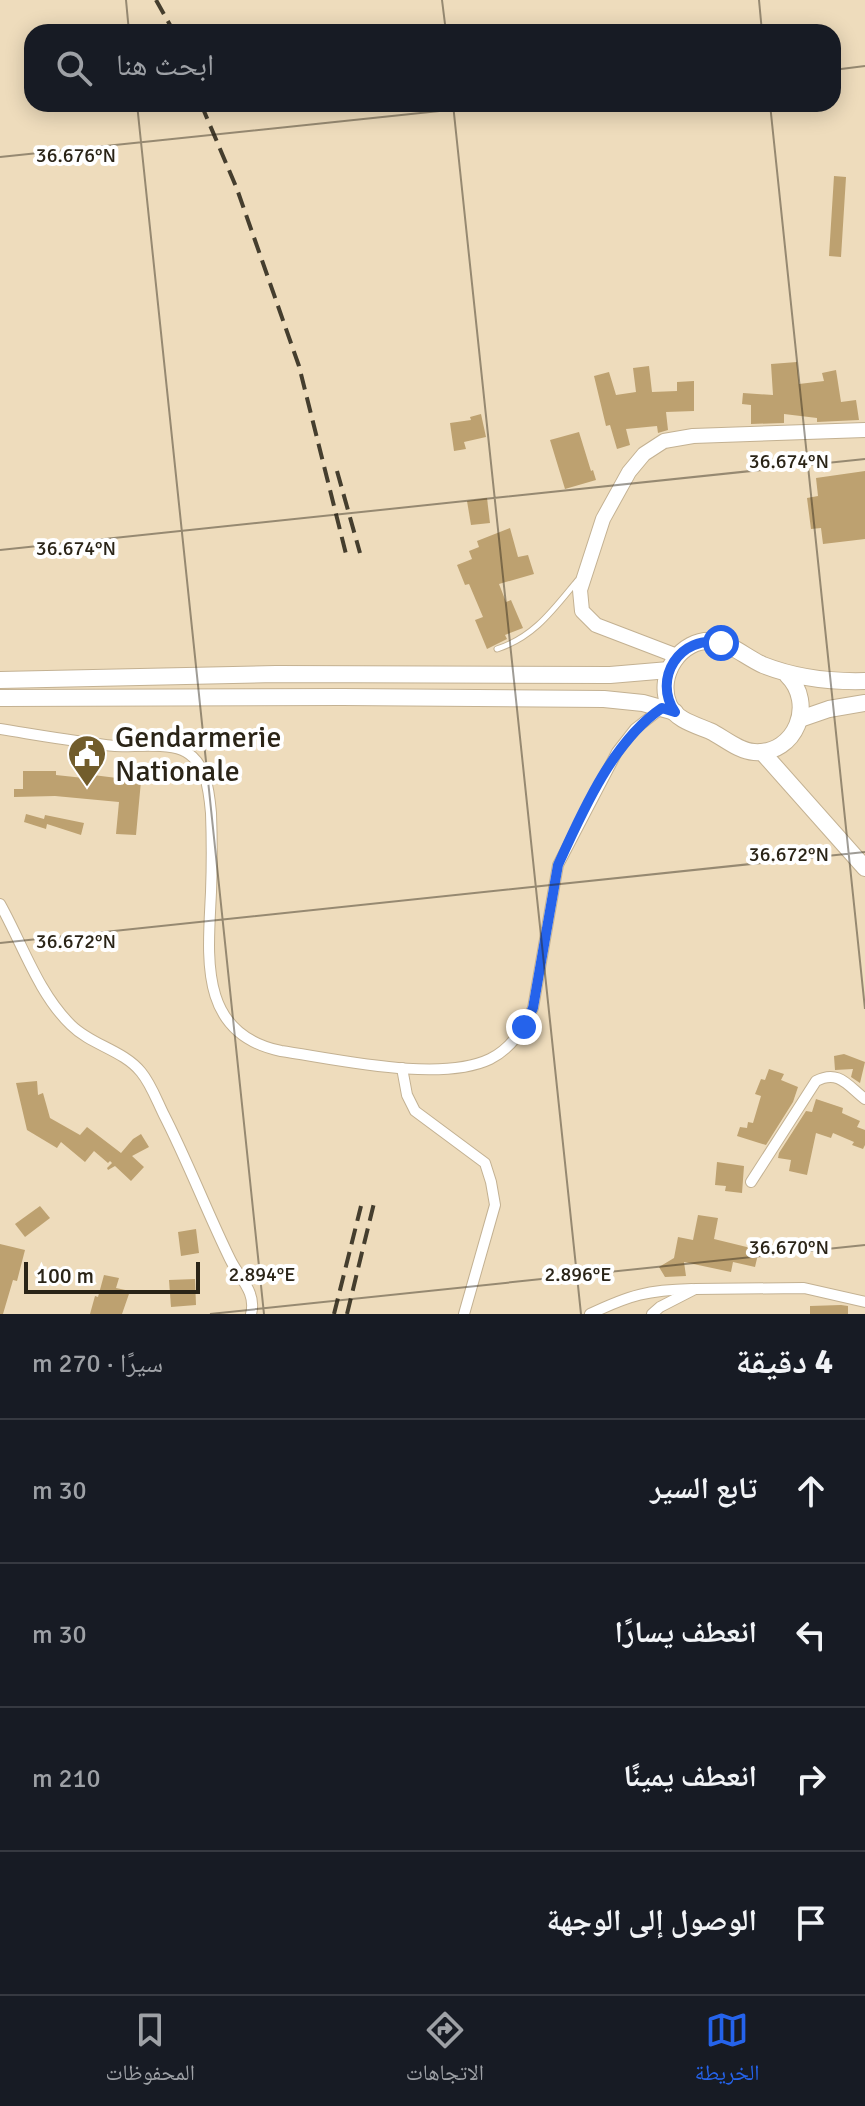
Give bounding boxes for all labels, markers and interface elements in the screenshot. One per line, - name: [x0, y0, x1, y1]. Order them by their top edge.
- search box: [24, 24, 841, 112]
- icon: search: [52, 46, 96, 90]
- text: ابحث هنا: [116, 47, 214, 84]
- text: 36.676°N: [36, 143, 116, 168]
- text: 36.674°N: [749, 449, 829, 474]
- text: 36.674°N: [36, 536, 116, 561]
- route start: [703, 625, 739, 661]
- place label: Gendarmerie Nationale: [115, 719, 281, 790]
- public building icon: Gendarmerie Nationale: [66, 733, 108, 788]
- text: 36.672°N: [749, 842, 829, 867]
- text: 36.672°N: [36, 929, 116, 954]
- route end: [506, 1009, 542, 1045]
- text: 36.670°N: [749, 1235, 829, 1260]
- scale bar: [24, 1258, 200, 1294]
- text: 100 m: [36, 1262, 94, 1289]
- text: 2.894°E: [228, 1262, 296, 1287]
- text: 2.896°E: [544, 1262, 612, 1287]
- text: 4 دقيقة: [736, 1341, 833, 1383]
- text: سيرًا · 270 m: [32, 1348, 163, 1380]
- icon: ahead: [789, 1469, 833, 1513]
- text: تابع السير: [650, 1470, 757, 1507]
- text: 30 m: [32, 1475, 87, 1507]
- icon: left: [789, 1613, 833, 1657]
- text: انعطف يسارًا: [614, 1614, 757, 1651]
- text: 30 m: [32, 1619, 87, 1651]
- icon: right: [789, 1757, 833, 1801]
- text: انعطف يمينًا: [623, 1758, 757, 1795]
- text: 210 m: [32, 1763, 101, 1795]
- icon: arrive: [789, 1901, 833, 1945]
- text: الوصول إلى الوجهة: [547, 1902, 757, 1939]
- tab: المحفوظات: [105, 2008, 195, 2094]
- tab: الاتجاهات: [406, 2008, 484, 2094]
- tab: الخريطة: [695, 2008, 760, 2094]

